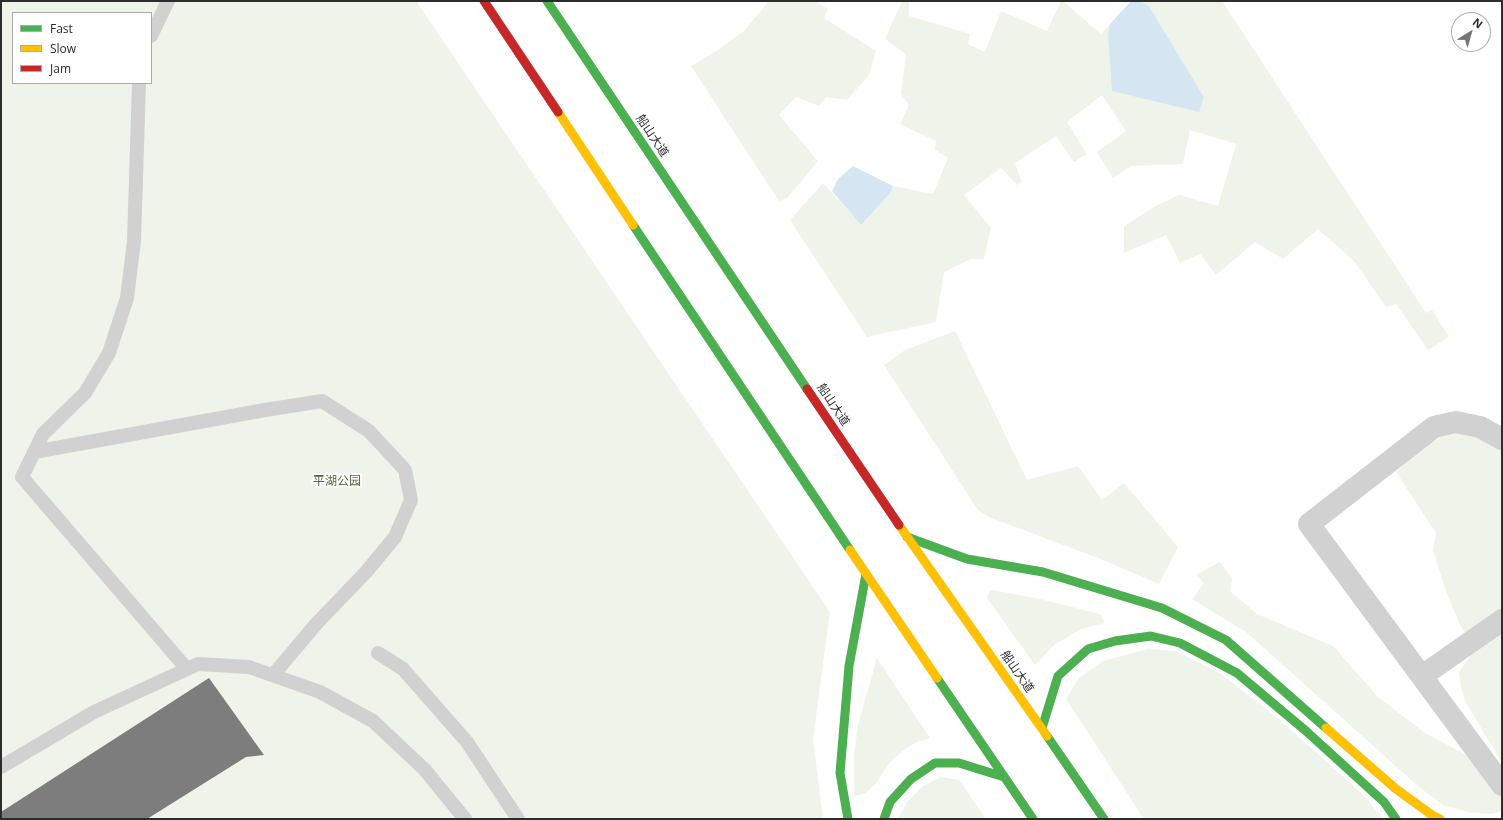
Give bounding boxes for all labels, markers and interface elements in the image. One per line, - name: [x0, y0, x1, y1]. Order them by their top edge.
- legend: [12, 12, 152, 84]
- north arrow: [1451, 12, 1491, 52]
- text: N: [1470, 14, 1486, 31]
- text: Fast: [50, 20, 73, 37]
- text: Slow: [50, 40, 76, 57]
- text: Jam: [50, 60, 71, 77]
- street label: 船山大道: [633, 112, 671, 160]
- street label: 船山大道: [814, 381, 852, 429]
- park label: 平湖公园: [313, 475, 361, 489]
- street label: 船山大道: [997, 648, 1037, 696]

